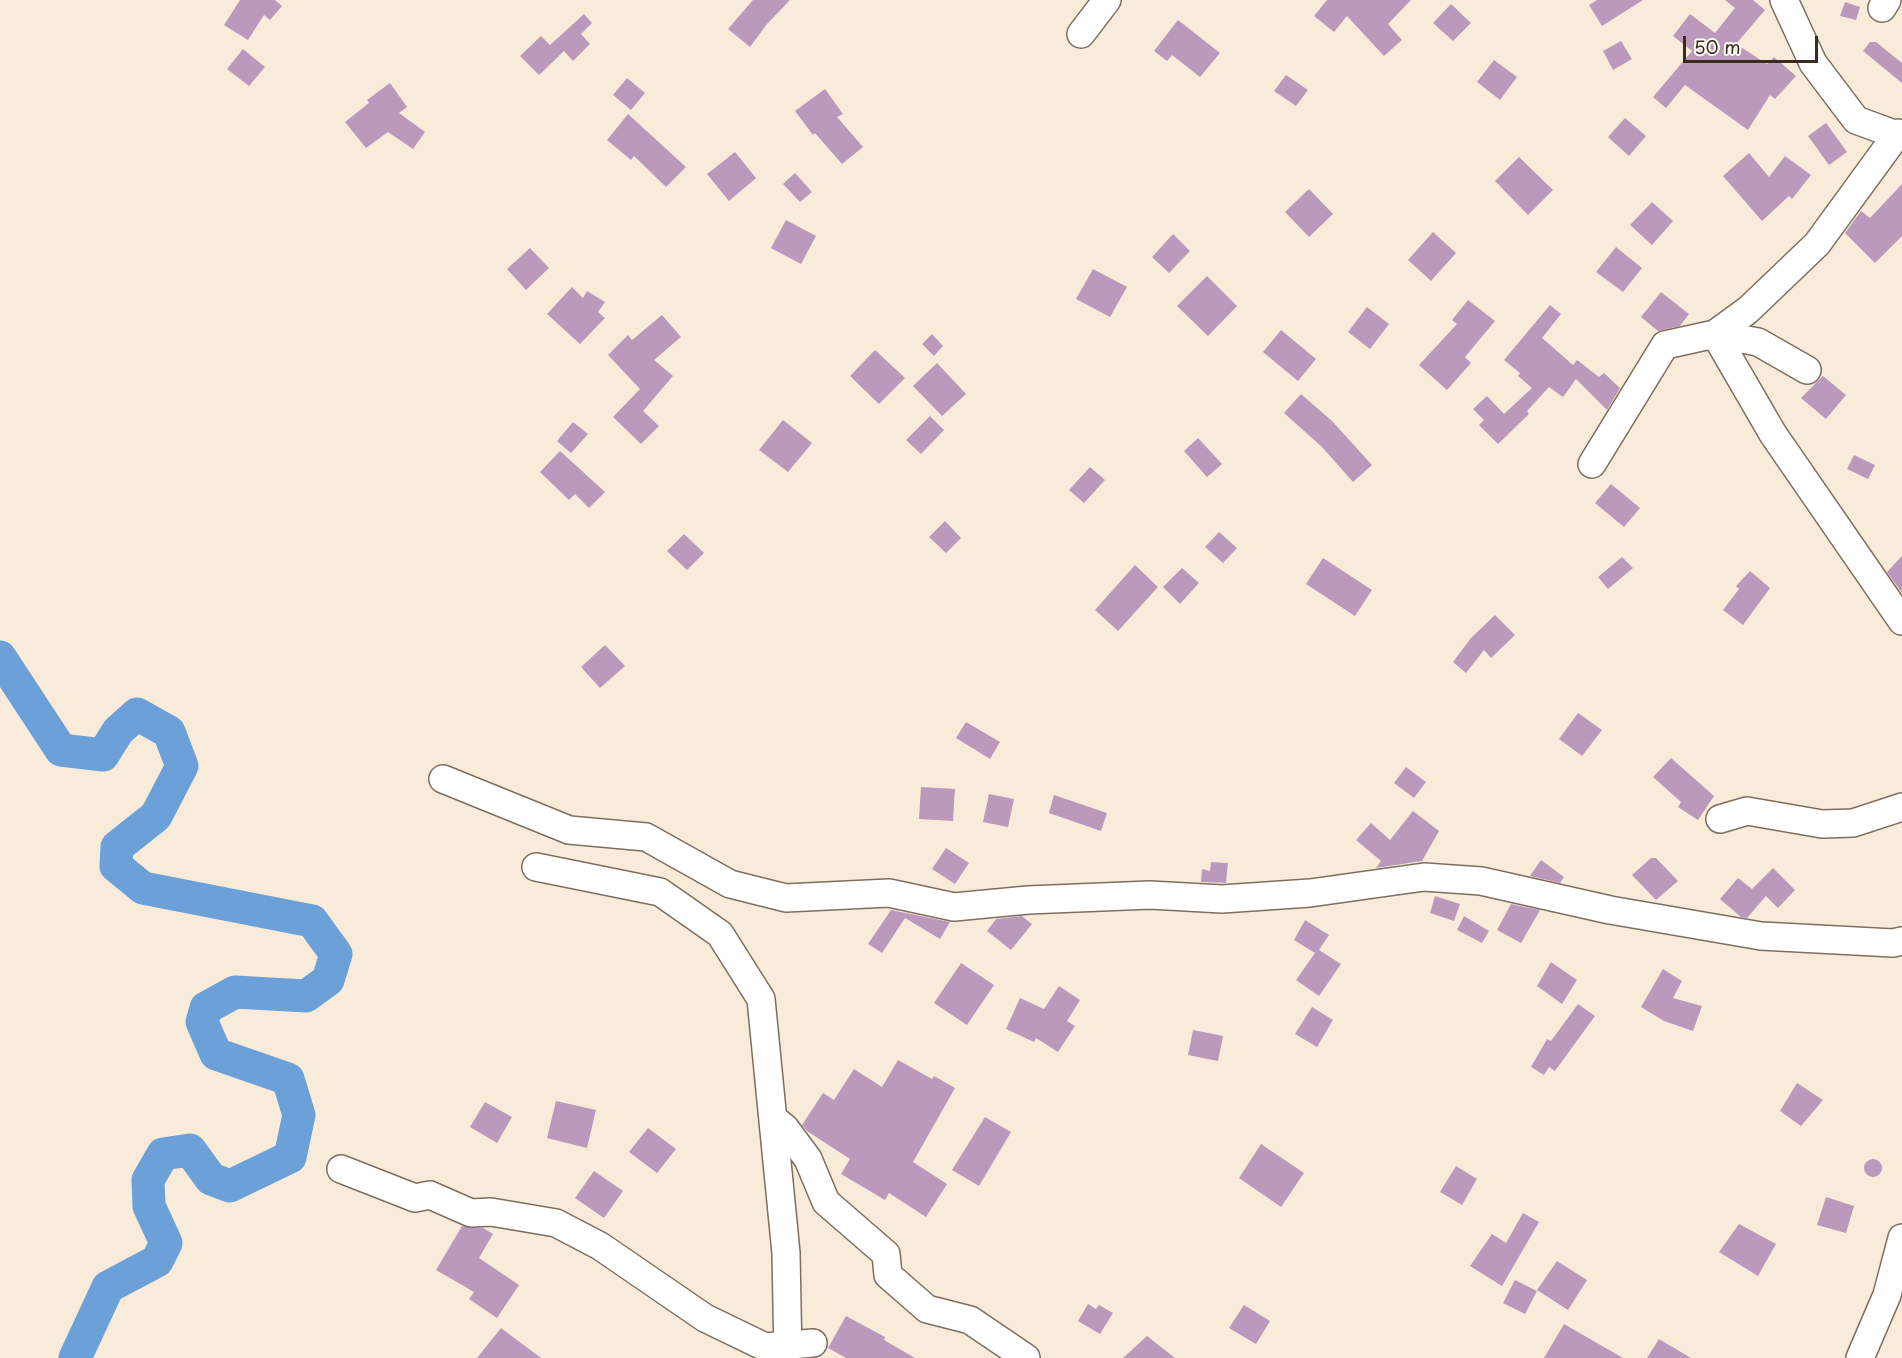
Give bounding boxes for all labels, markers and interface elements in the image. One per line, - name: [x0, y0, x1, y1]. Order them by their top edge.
- scale bar: [1686, 24, 1821, 62]
- text: 50 m: [1694, 33, 1741, 60]

